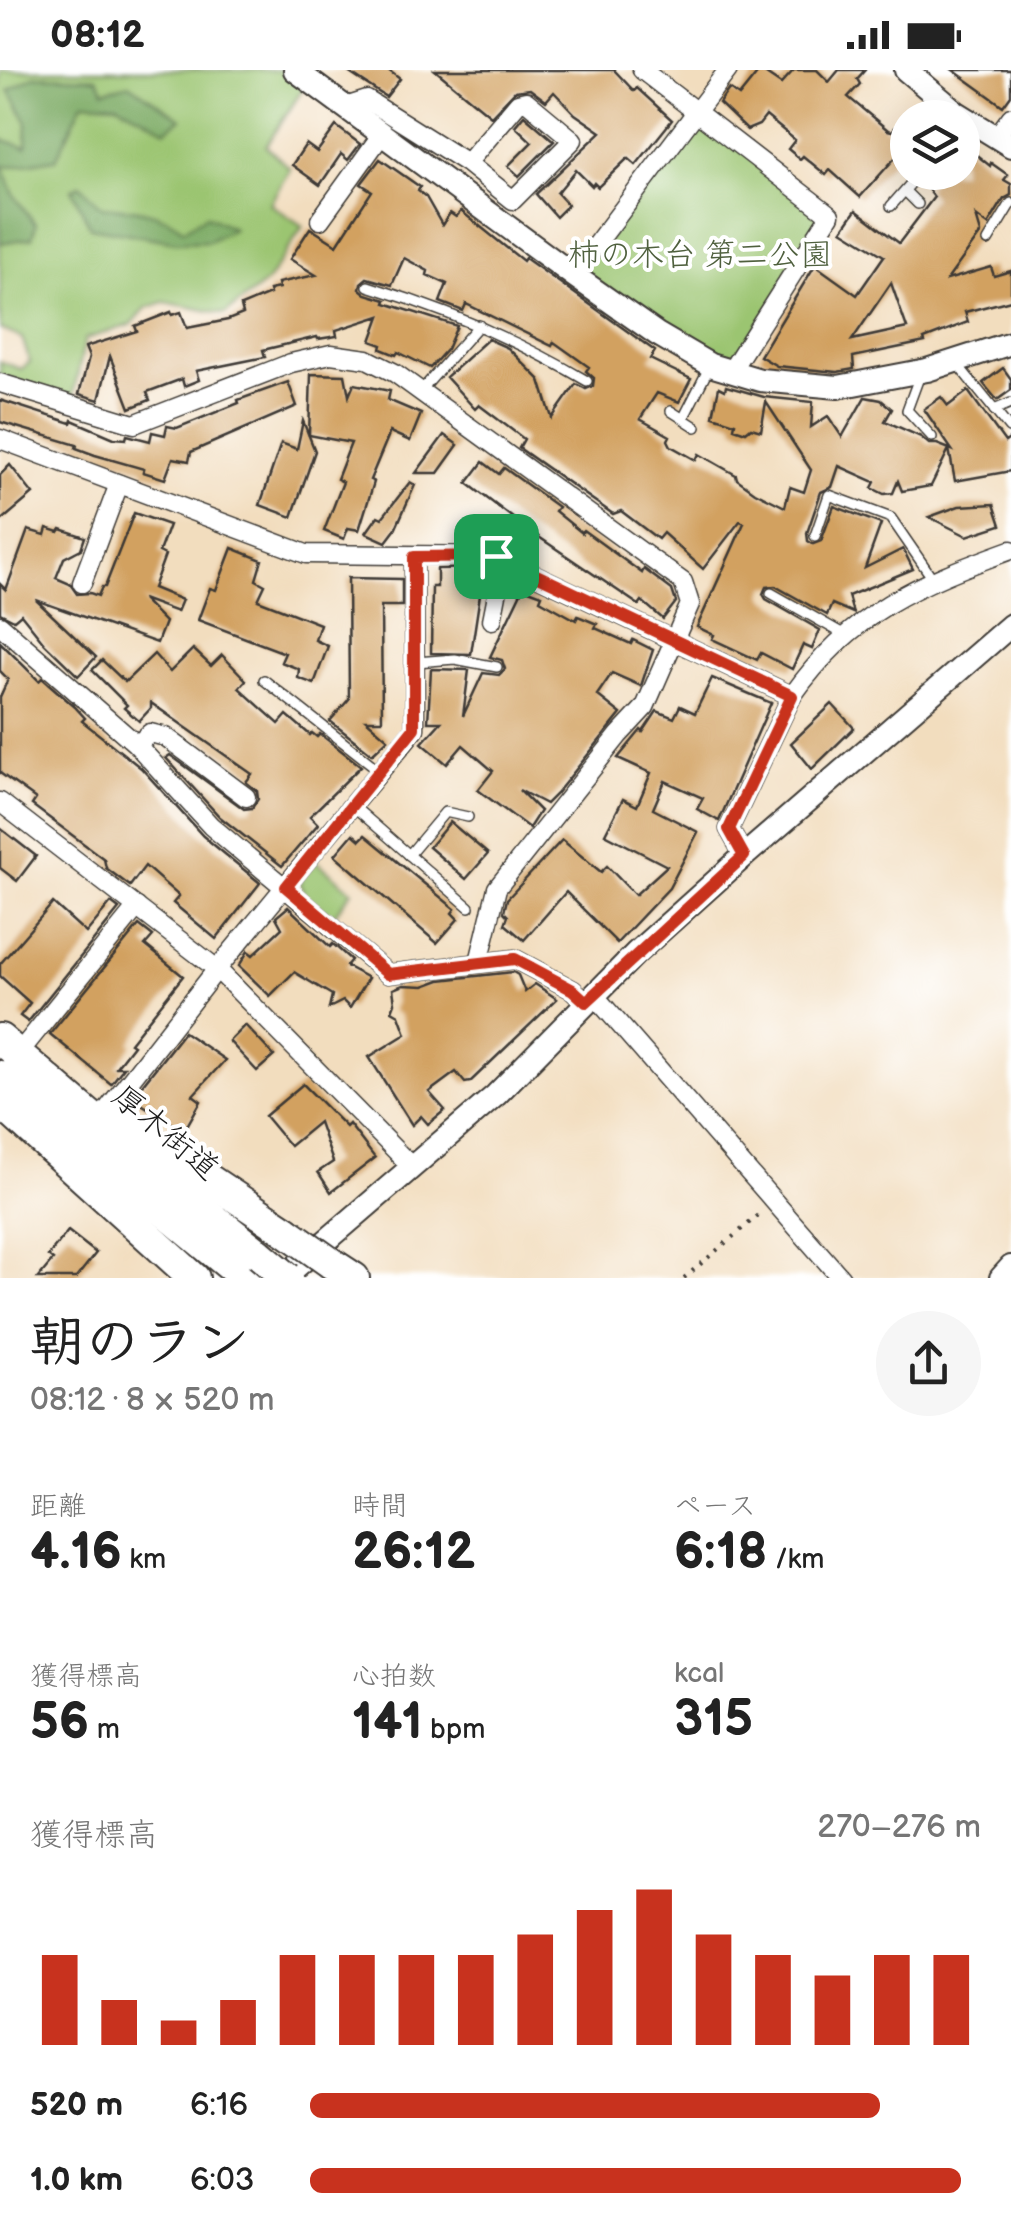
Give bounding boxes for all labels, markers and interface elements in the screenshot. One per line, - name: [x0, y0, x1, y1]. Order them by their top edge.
- text: 08:12: [50, 13, 144, 58]
- map controls: [890, 100, 980, 190]
- button: layers: [890, 100, 980, 190]
- park label: 柿の木台 第二公園: [568, 236, 832, 275]
- pin: [454, 514, 539, 599]
- icon: arrive: [469, 529, 524, 584]
- street label: 厚木街道: [103, 1077, 227, 1189]
- text: 朝のラン: [30, 1310, 250, 1377]
- button: share: [876, 1311, 981, 1416]
- text: 08:12 · 8 × 520 m: [30, 1381, 274, 1420]
- text: 距離: [30, 1490, 86, 1523]
- text: 時間: [352, 1490, 408, 1523]
- text: ペース: [674, 1490, 756, 1523]
- text: 4.16: [30, 1523, 122, 1583]
- text: 26:12: [352, 1523, 475, 1583]
- text: 6:18: [674, 1523, 767, 1583]
- text: km: [122, 1543, 166, 1576]
- text: /km: [767, 1543, 825, 1576]
- text: kcal: [674, 1657, 724, 1690]
- text: 獲得標高: [30, 1660, 142, 1693]
- text: 心拍数: [352, 1660, 436, 1693]
- text: 315: [674, 1690, 753, 1750]
- text: 56: [30, 1693, 89, 1753]
- text: 141: [352, 1693, 423, 1753]
- text: m: [89, 1713, 120, 1746]
- text: bpm: [423, 1713, 485, 1746]
- text: 270–276 m: [817, 1808, 981, 1847]
- text: 獲得標高: [30, 1816, 158, 1855]
- text: 520 m: [30, 2086, 123, 2125]
- text: 6:16: [190, 2086, 248, 2125]
- text: 1.0 km: [30, 2161, 123, 2200]
- text: 6:03: [190, 2161, 255, 2200]

